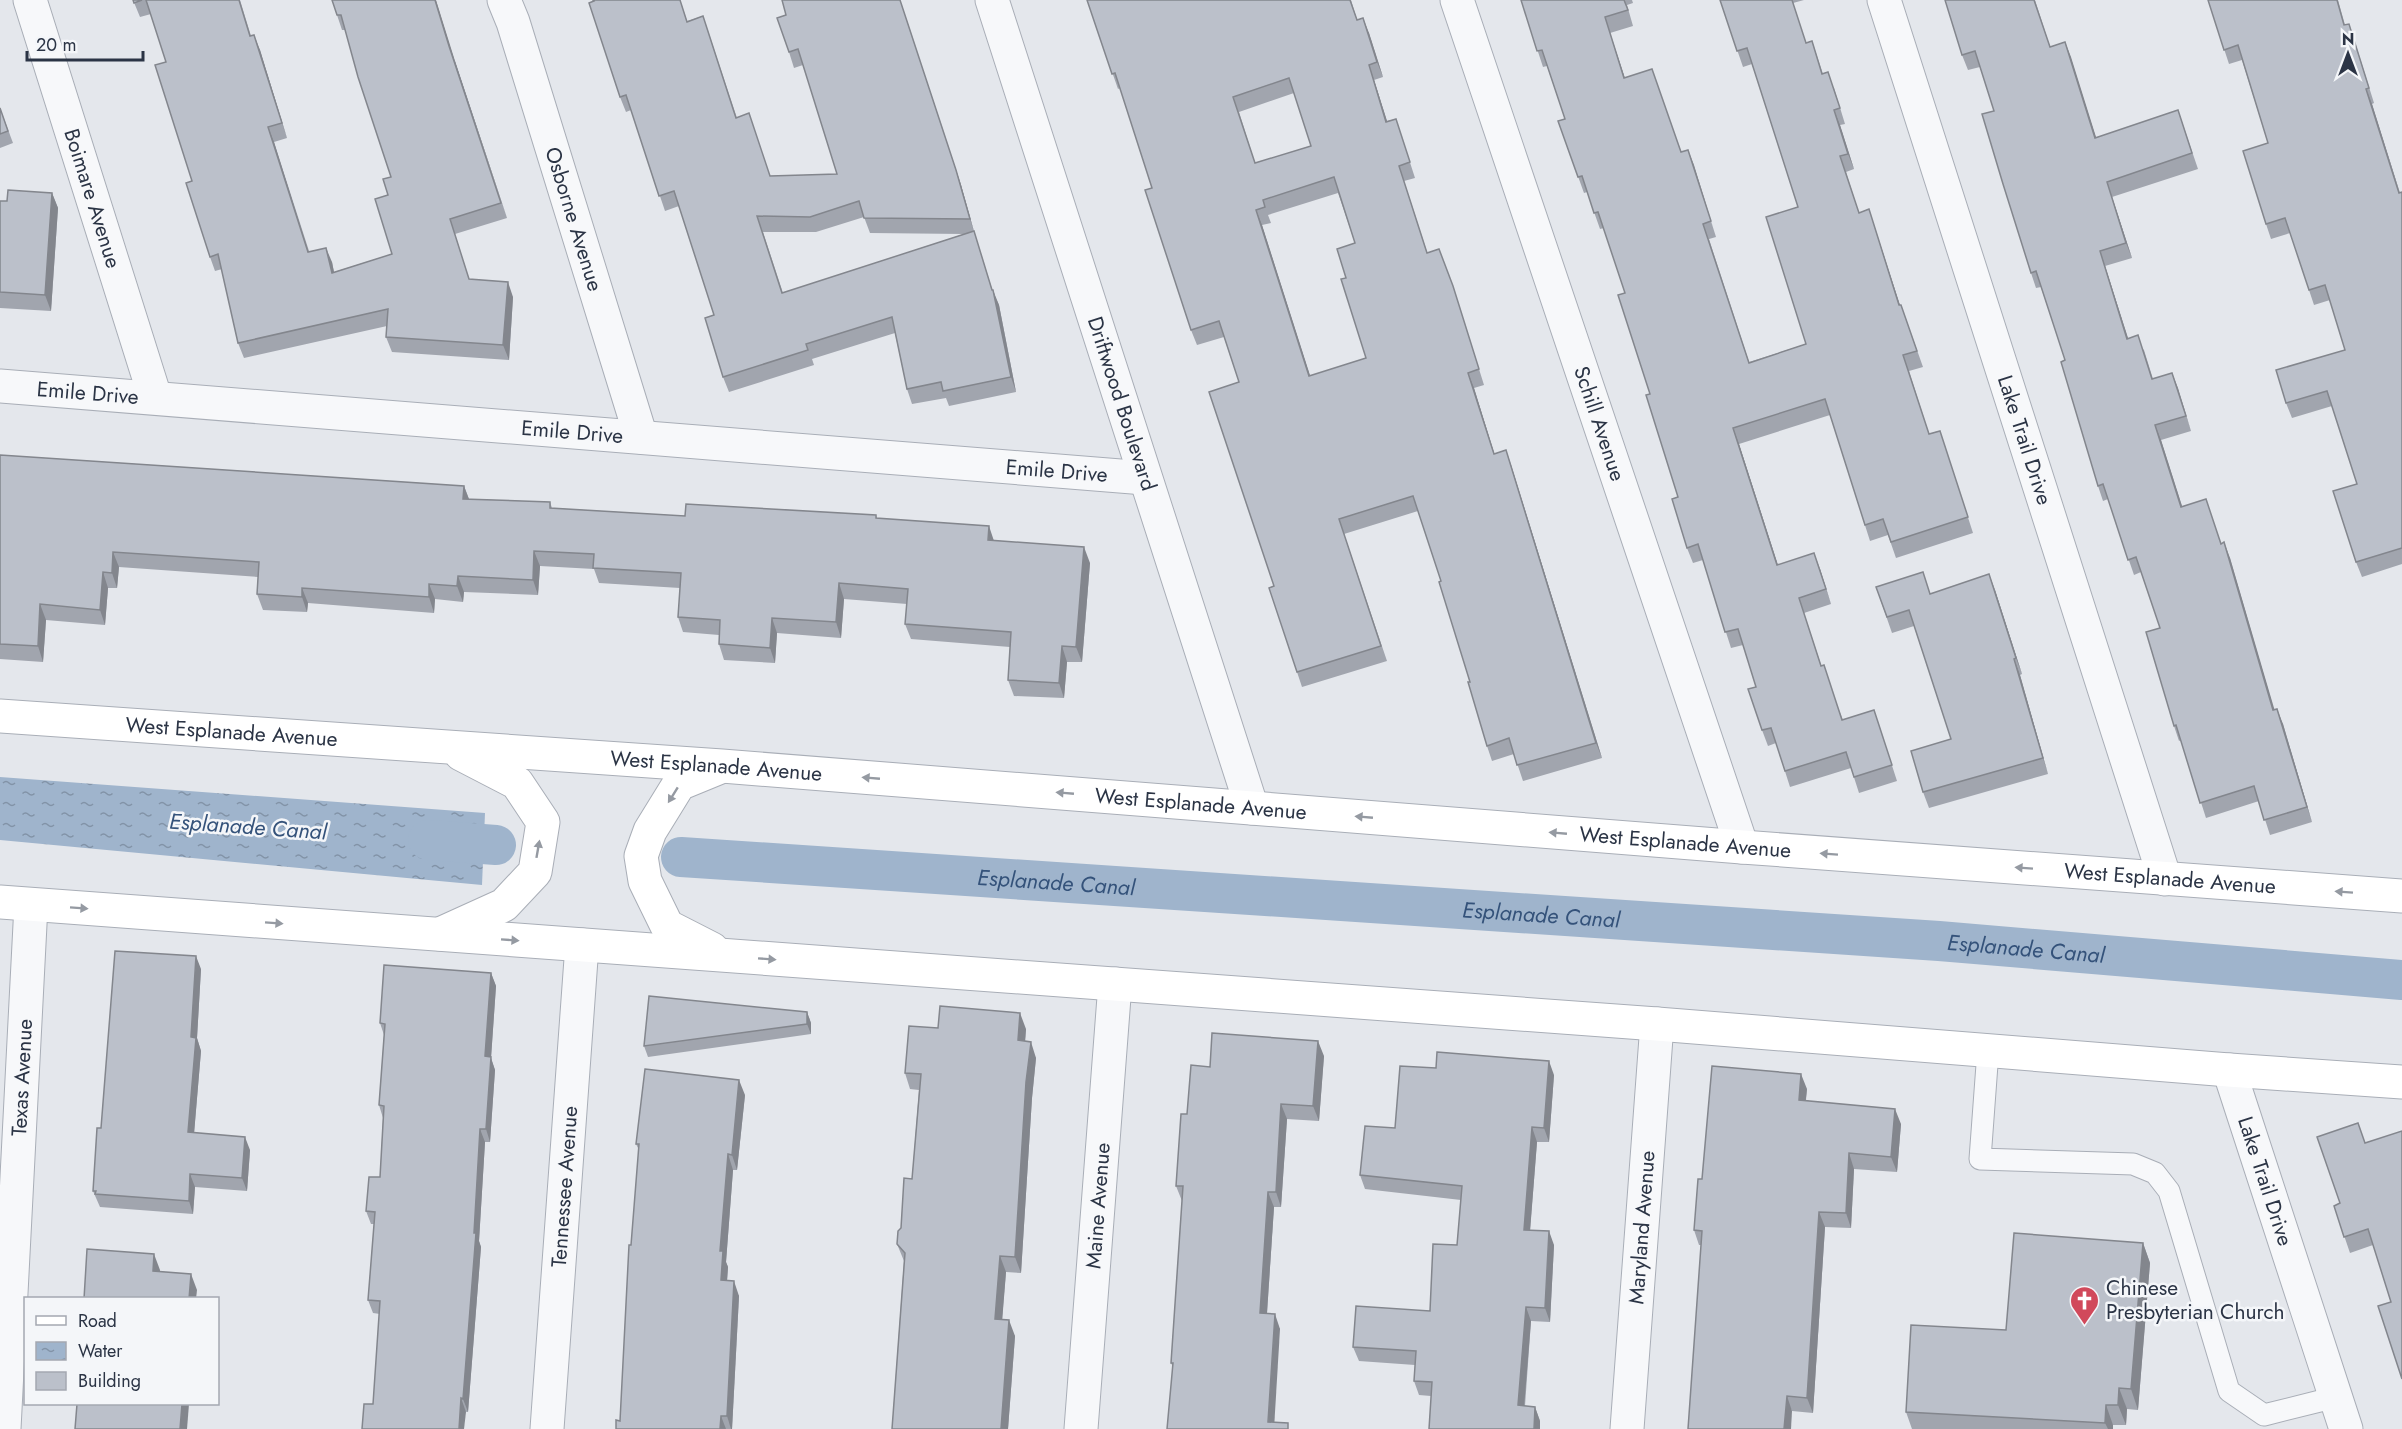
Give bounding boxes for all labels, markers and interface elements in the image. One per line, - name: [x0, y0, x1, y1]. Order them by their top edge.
- scale bar: [27, 24, 142, 62]
- north arrow: [2318, 24, 2378, 84]
- text: N: [2342, 28, 2354, 51]
- text: 20 m: [36, 32, 76, 58]
- street label: Boimare Avenue: [56, 125, 129, 272]
- street label: Osborne Avenue: [537, 143, 610, 295]
- street label: Driftwood Boulevard: [1080, 313, 1164, 495]
- street label: Schill Avenue: [1566, 362, 1633, 485]
- street label: Lake Trail Drive: [1990, 371, 2059, 509]
- street label: Emile Drive: [36, 374, 140, 412]
- street label: Emile Drive: [520, 413, 624, 451]
- street label: Emile Drive: [1004, 452, 1109, 490]
- street label: West Esplanade Avenue: [124, 710, 339, 754]
- street label: West Esplanade Avenue: [609, 743, 824, 789]
- one-way arrow: [861, 773, 880, 783]
- street label: West Esplanade Avenue: [1094, 781, 1308, 827]
- one-way arrow: [667, 787, 678, 803]
- one-way arrow: [1055, 789, 1074, 798]
- water label: Esplanade Canal: [168, 805, 329, 848]
- one-way arrow: [1355, 812, 1374, 822]
- street label: West Esplanade Avenue: [1578, 819, 1792, 866]
- one-way arrow: [1549, 828, 1568, 838]
- one-way arrow: [534, 840, 543, 859]
- one-way arrow: [1820, 849, 1839, 859]
- street label: West Esplanade Avenue: [2063, 856, 2277, 902]
- water label: Esplanade Canal: [976, 861, 1137, 903]
- one-way arrow: [2014, 864, 2033, 873]
- one-way arrow: [2334, 887, 2353, 897]
- water label: Esplanade Canal: [1461, 893, 1622, 936]
- one-way arrow: [70, 904, 89, 913]
- one-way arrow: [264, 918, 283, 928]
- water label: Esplanade Canal: [1946, 926, 2107, 971]
- one-way arrow: [501, 936, 520, 945]
- one-way arrow: [758, 954, 777, 964]
- street label: Texas Avenue: [4, 1018, 40, 1137]
- street label: Tennessee Avenue: [544, 1105, 585, 1268]
- street label: Lake Trail Drive: [2230, 1113, 2300, 1250]
- street label: Maine Avenue: [1078, 1141, 1118, 1270]
- street label: Maryland Avenue: [1621, 1149, 1663, 1305]
- place label: Chinese Presbyterian Church: [2106, 1273, 2284, 1327]
- church icon: Chinese Presbyterian Church: [2069, 1284, 2101, 1326]
- legend: [24, 1297, 219, 1405]
- text: Road: [78, 1308, 117, 1334]
- text: Water: [78, 1338, 123, 1364]
- text: Building: [78, 1368, 141, 1394]

